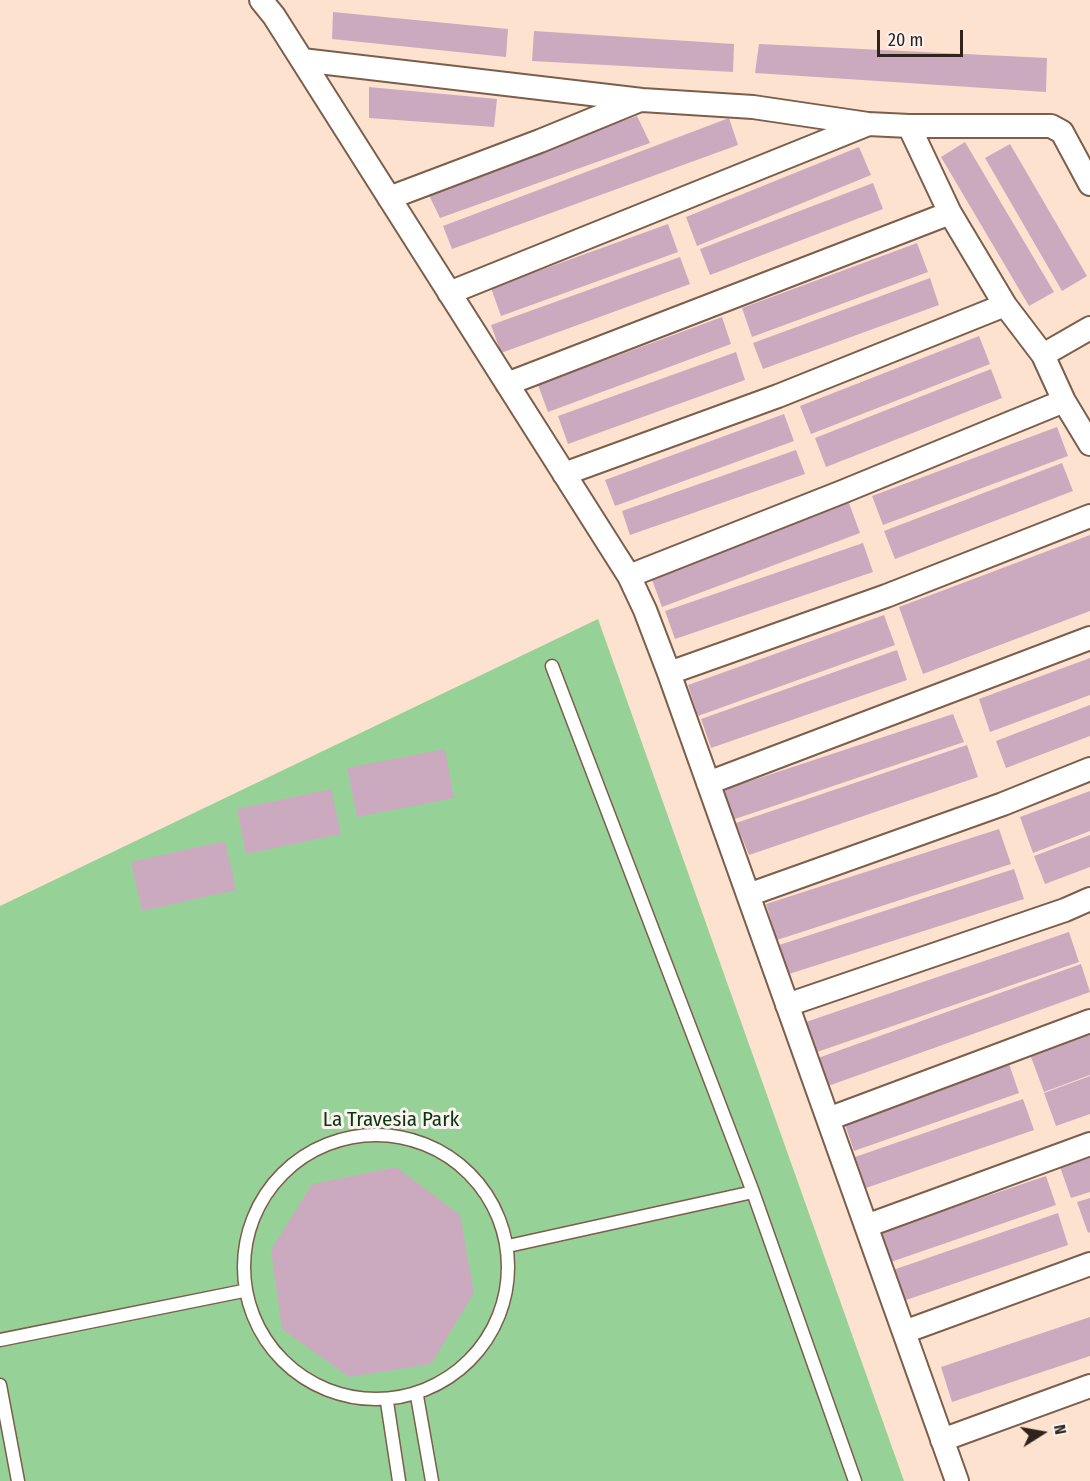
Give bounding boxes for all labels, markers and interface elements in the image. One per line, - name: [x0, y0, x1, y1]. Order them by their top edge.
- scale bar: [880, 18, 966, 56]
- text: 20 m: [888, 29, 923, 51]
- park label: La Travesia Park: [323, 1107, 459, 1133]
- north arrow: [1012, 1403, 1072, 1463]
- text: N: [1050, 1423, 1070, 1436]

